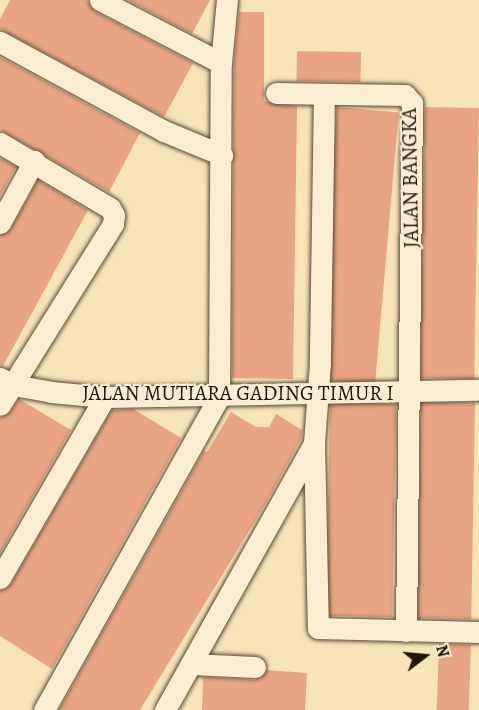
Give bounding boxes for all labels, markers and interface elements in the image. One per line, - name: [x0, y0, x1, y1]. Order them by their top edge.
- street label: JALAN BANGKA: [396, 107, 424, 249]
- street label: JALAN MUTIARA GADING TIMUR I: [82, 380, 394, 406]
- north arrow: [395, 626, 455, 686]
- text: N: [430, 642, 454, 660]

